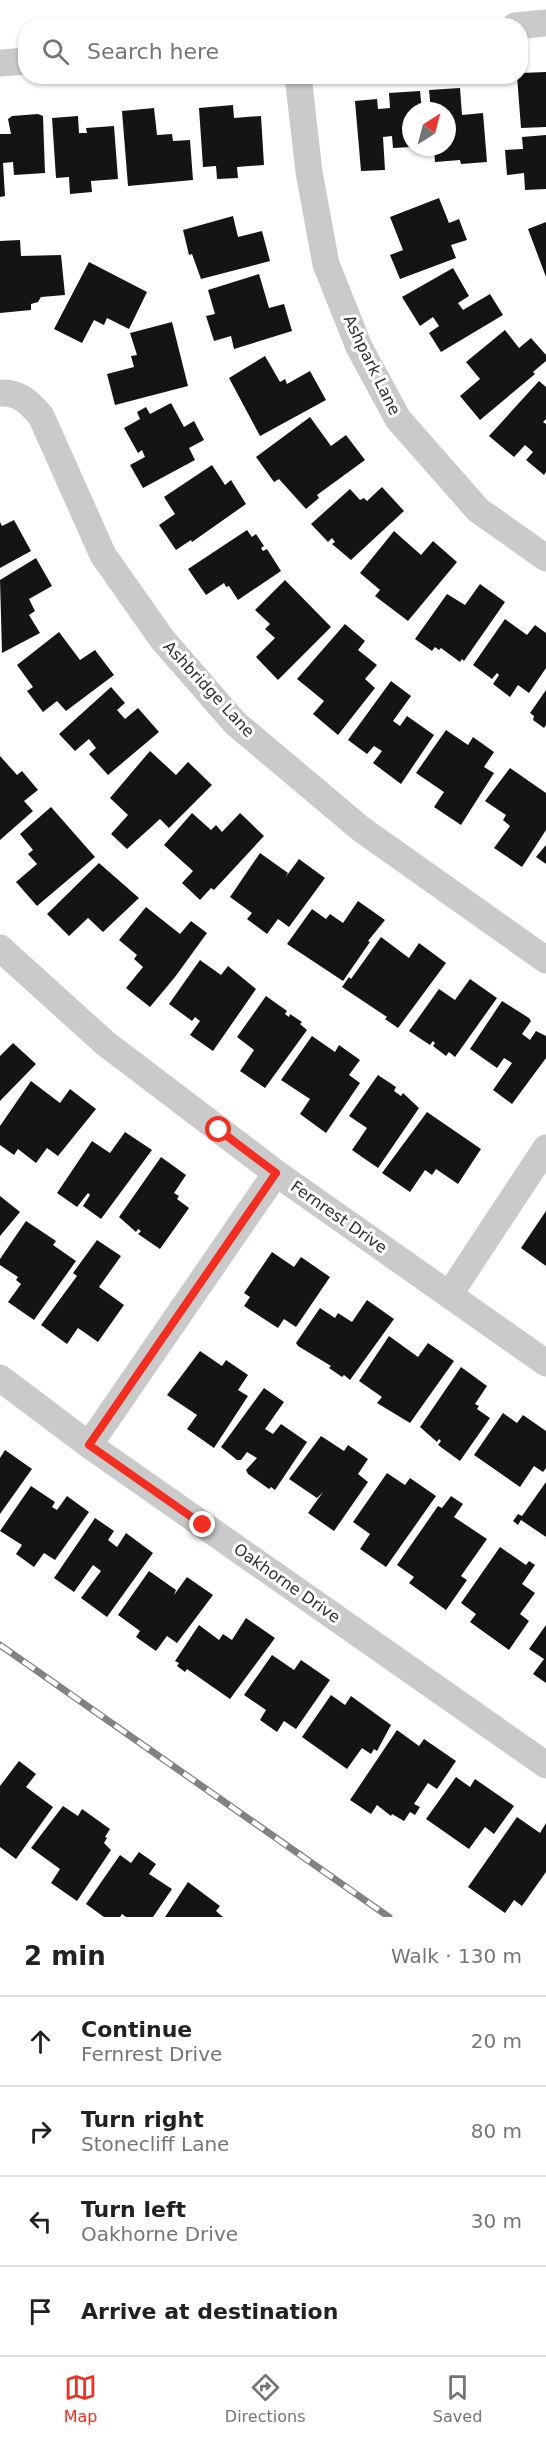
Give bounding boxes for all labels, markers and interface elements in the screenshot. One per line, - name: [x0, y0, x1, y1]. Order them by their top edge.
- search box: [18, 18, 528, 84]
- icon: search: [39, 35, 72, 68]
- text: Search here: [87, 39, 219, 64]
- north arrow: [402, 102, 456, 156]
- street label: Ashpark Lane: [340, 312, 404, 418]
- street label: Ashbridge Lane: [160, 637, 258, 741]
- route start: [205, 1116, 231, 1142]
- street label: Fernrest Drive: [287, 1177, 391, 1257]
- route end: [189, 1511, 215, 1537]
- street label: Oakhorne Drive: [230, 1539, 344, 1627]
- text: 2 min: [24, 1941, 106, 1971]
- text: Walk · 130 m: [391, 1944, 522, 1968]
- text: Continue: [81, 2017, 192, 2042]
- icon: ahead: [24, 2025, 57, 2058]
- text: 20 m: [471, 2029, 522, 2053]
- text: Fernrest Drive: [81, 2042, 222, 2066]
- text: Turn right: [81, 2107, 204, 2132]
- icon: right: [24, 2115, 57, 2148]
- text: 80 m: [471, 2119, 522, 2143]
- text: Stonecliff Lane: [81, 2132, 229, 2156]
- text: Turn left: [81, 2197, 186, 2222]
- icon: left: [24, 2205, 57, 2238]
- text: 30 m: [471, 2209, 522, 2233]
- text: Oakhorne Drive: [81, 2222, 238, 2246]
- icon: arrive: [24, 2295, 57, 2328]
- text: Arrive at destination: [81, 2299, 338, 2324]
- tab: Map: [64, 2371, 97, 2426]
- tab: Directions: [225, 2371, 305, 2426]
- tab: Saved: [433, 2371, 482, 2426]

